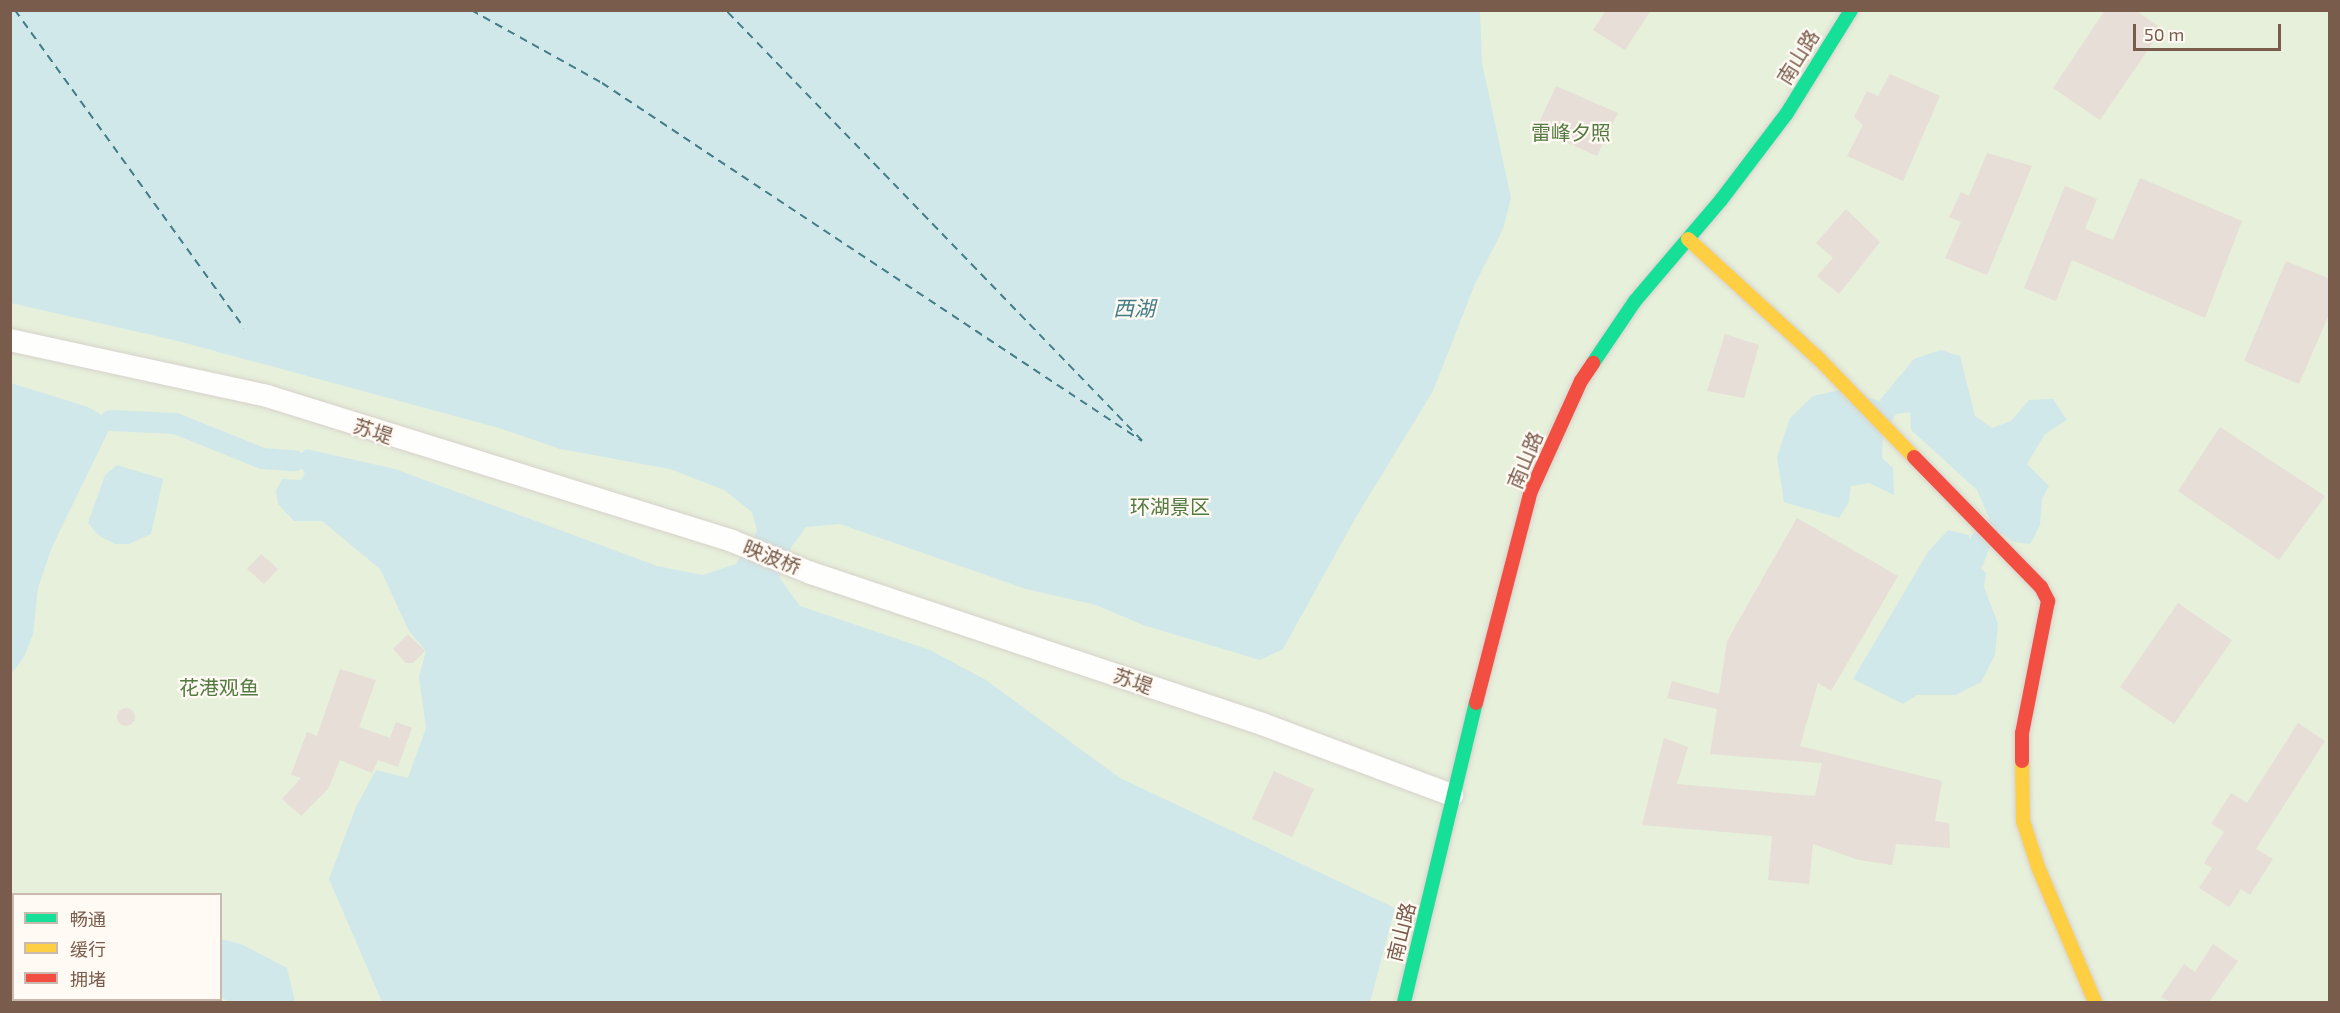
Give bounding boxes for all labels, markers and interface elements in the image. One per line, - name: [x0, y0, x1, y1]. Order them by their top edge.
- scale bar: [2136, 12, 2284, 50]
- text: 50 m: [2144, 23, 2184, 45]
- street label: 南山路: [1772, 25, 1824, 89]
- park label: 雷峰夕照: [1531, 120, 1611, 144]
- water label: 西湖: [1113, 295, 1155, 321]
- street label: 苏堤: [350, 413, 396, 449]
- street label: 南山路: [1502, 428, 1548, 492]
- park label: 环湖景区: [1130, 494, 1210, 518]
- street label: 映波桥: [740, 535, 804, 579]
- street label: 苏堤: [1110, 663, 1156, 699]
- park label: 花港观鱼: [179, 675, 259, 699]
- legend: [12, 893, 222, 1001]
- street label: 南山路: [1382, 900, 1420, 964]
- text: 畅通: [70, 908, 106, 930]
- text: 缓行: [70, 938, 106, 960]
- text: 拥堵: [70, 968, 106, 990]

